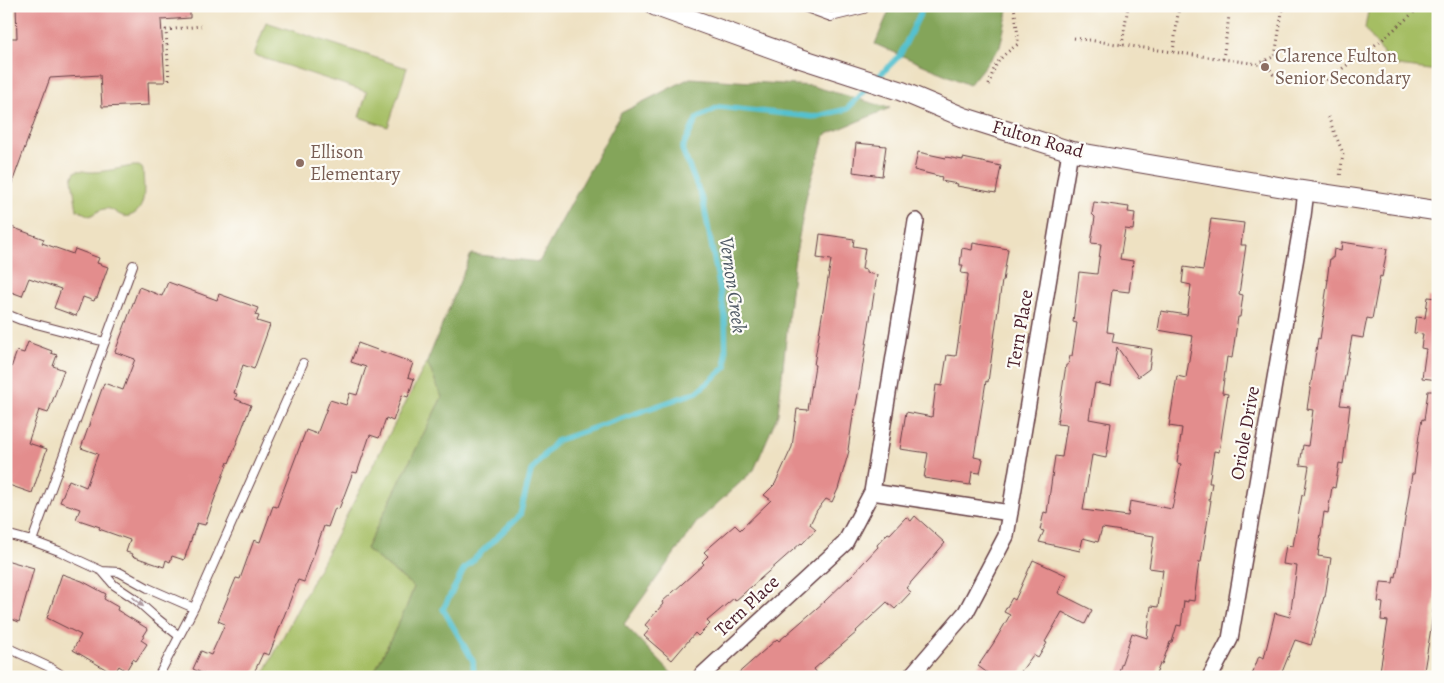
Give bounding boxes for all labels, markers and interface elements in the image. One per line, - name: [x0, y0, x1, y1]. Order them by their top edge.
- place label: Clarence Fulton Senior Secondary: [1275, 43, 1411, 91]
- marker: Clarence Fulton Senior Secondary: [1259, 61, 1271, 73]
- street label: Fulton Road: [989, 114, 1088, 165]
- place label: Ellison Elementary: [310, 139, 401, 187]
- marker: Ellison Elementary: [294, 157, 306, 169]
- water label: Vernon Creek: [713, 235, 753, 335]
- street label: Tern Place: [1000, 288, 1040, 370]
- street label: Oriole Drive: [1224, 384, 1266, 482]
- street label: Tern Place: [709, 569, 785, 643]
- one-way arrow: [132, 597, 145, 608]

